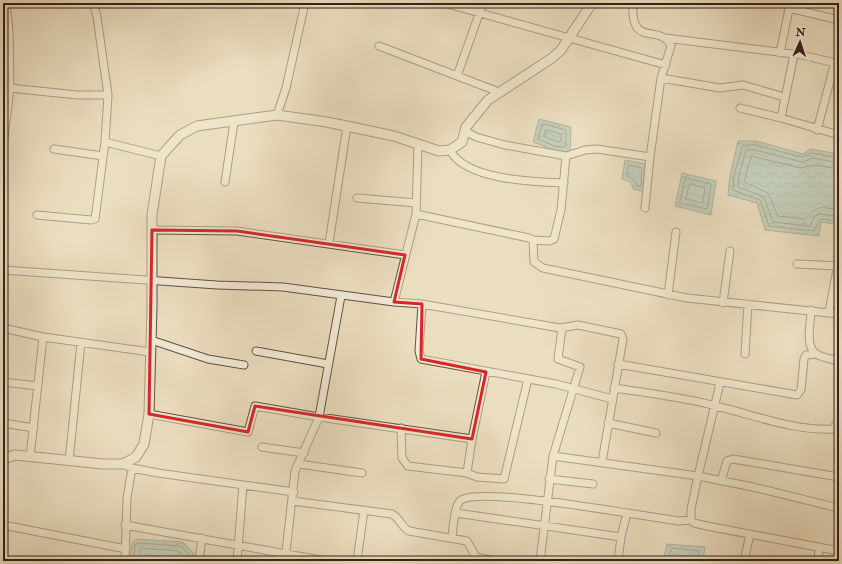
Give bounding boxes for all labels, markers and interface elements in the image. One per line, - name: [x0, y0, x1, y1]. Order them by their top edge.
- north arrow: [780, 22, 820, 62]
- text: N: [794, 26, 807, 39]

